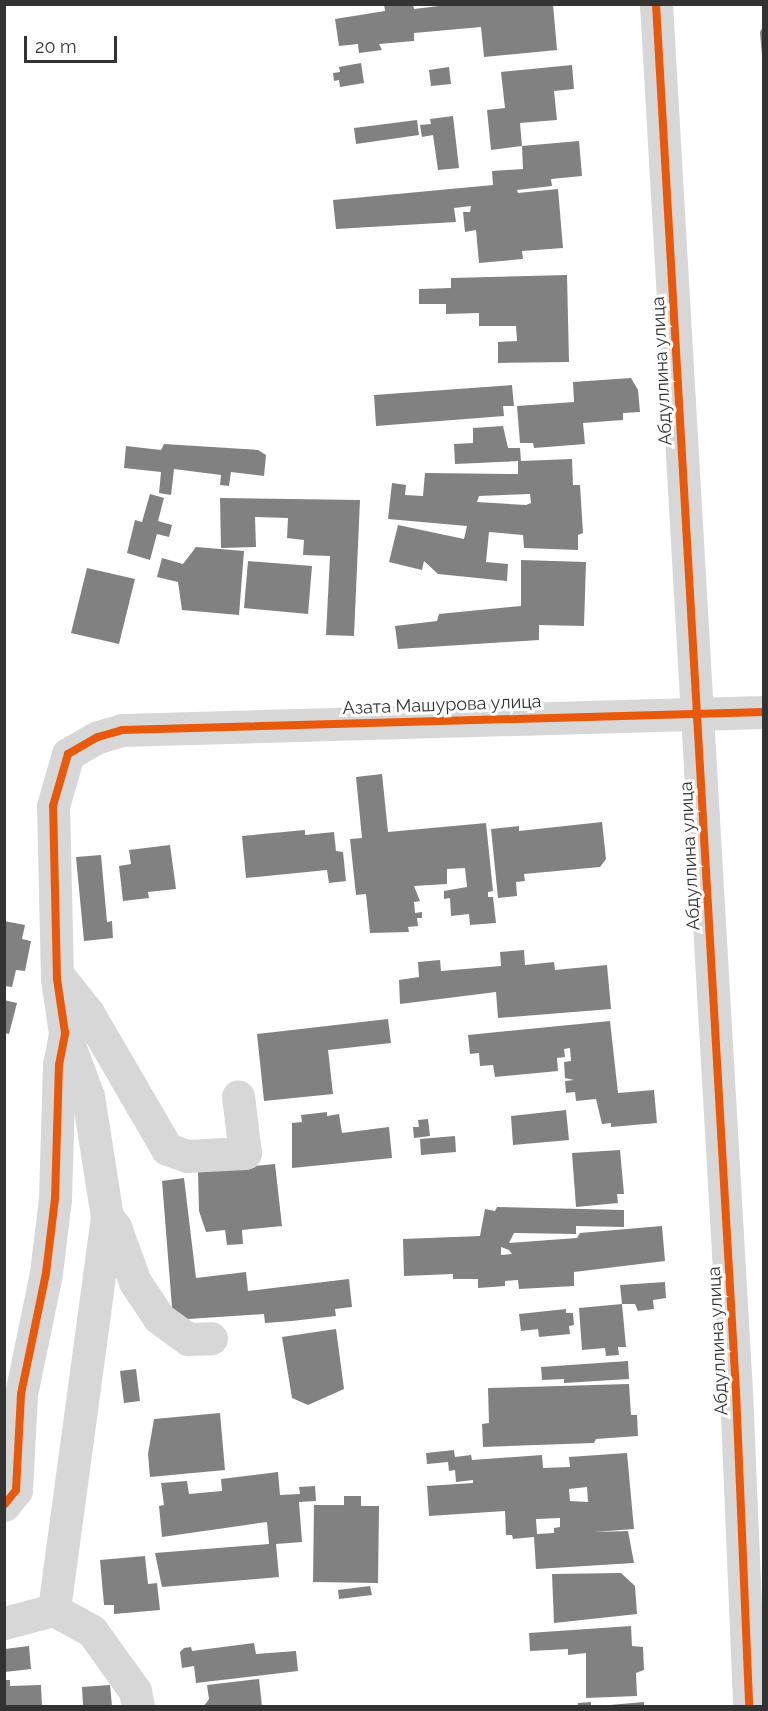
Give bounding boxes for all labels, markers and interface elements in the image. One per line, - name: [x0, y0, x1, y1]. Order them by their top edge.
- scale bar: [27, 24, 120, 62]
- text: 20 m: [35, 36, 77, 57]
- street label: Абдуллина улица: [647, 296, 677, 446]
- street label: Азата Машурова улица: [342, 691, 542, 719]
- street label: Абдуллина улица: [675, 781, 705, 931]
- street label: Абдуллина улица: [703, 1266, 733, 1416]

